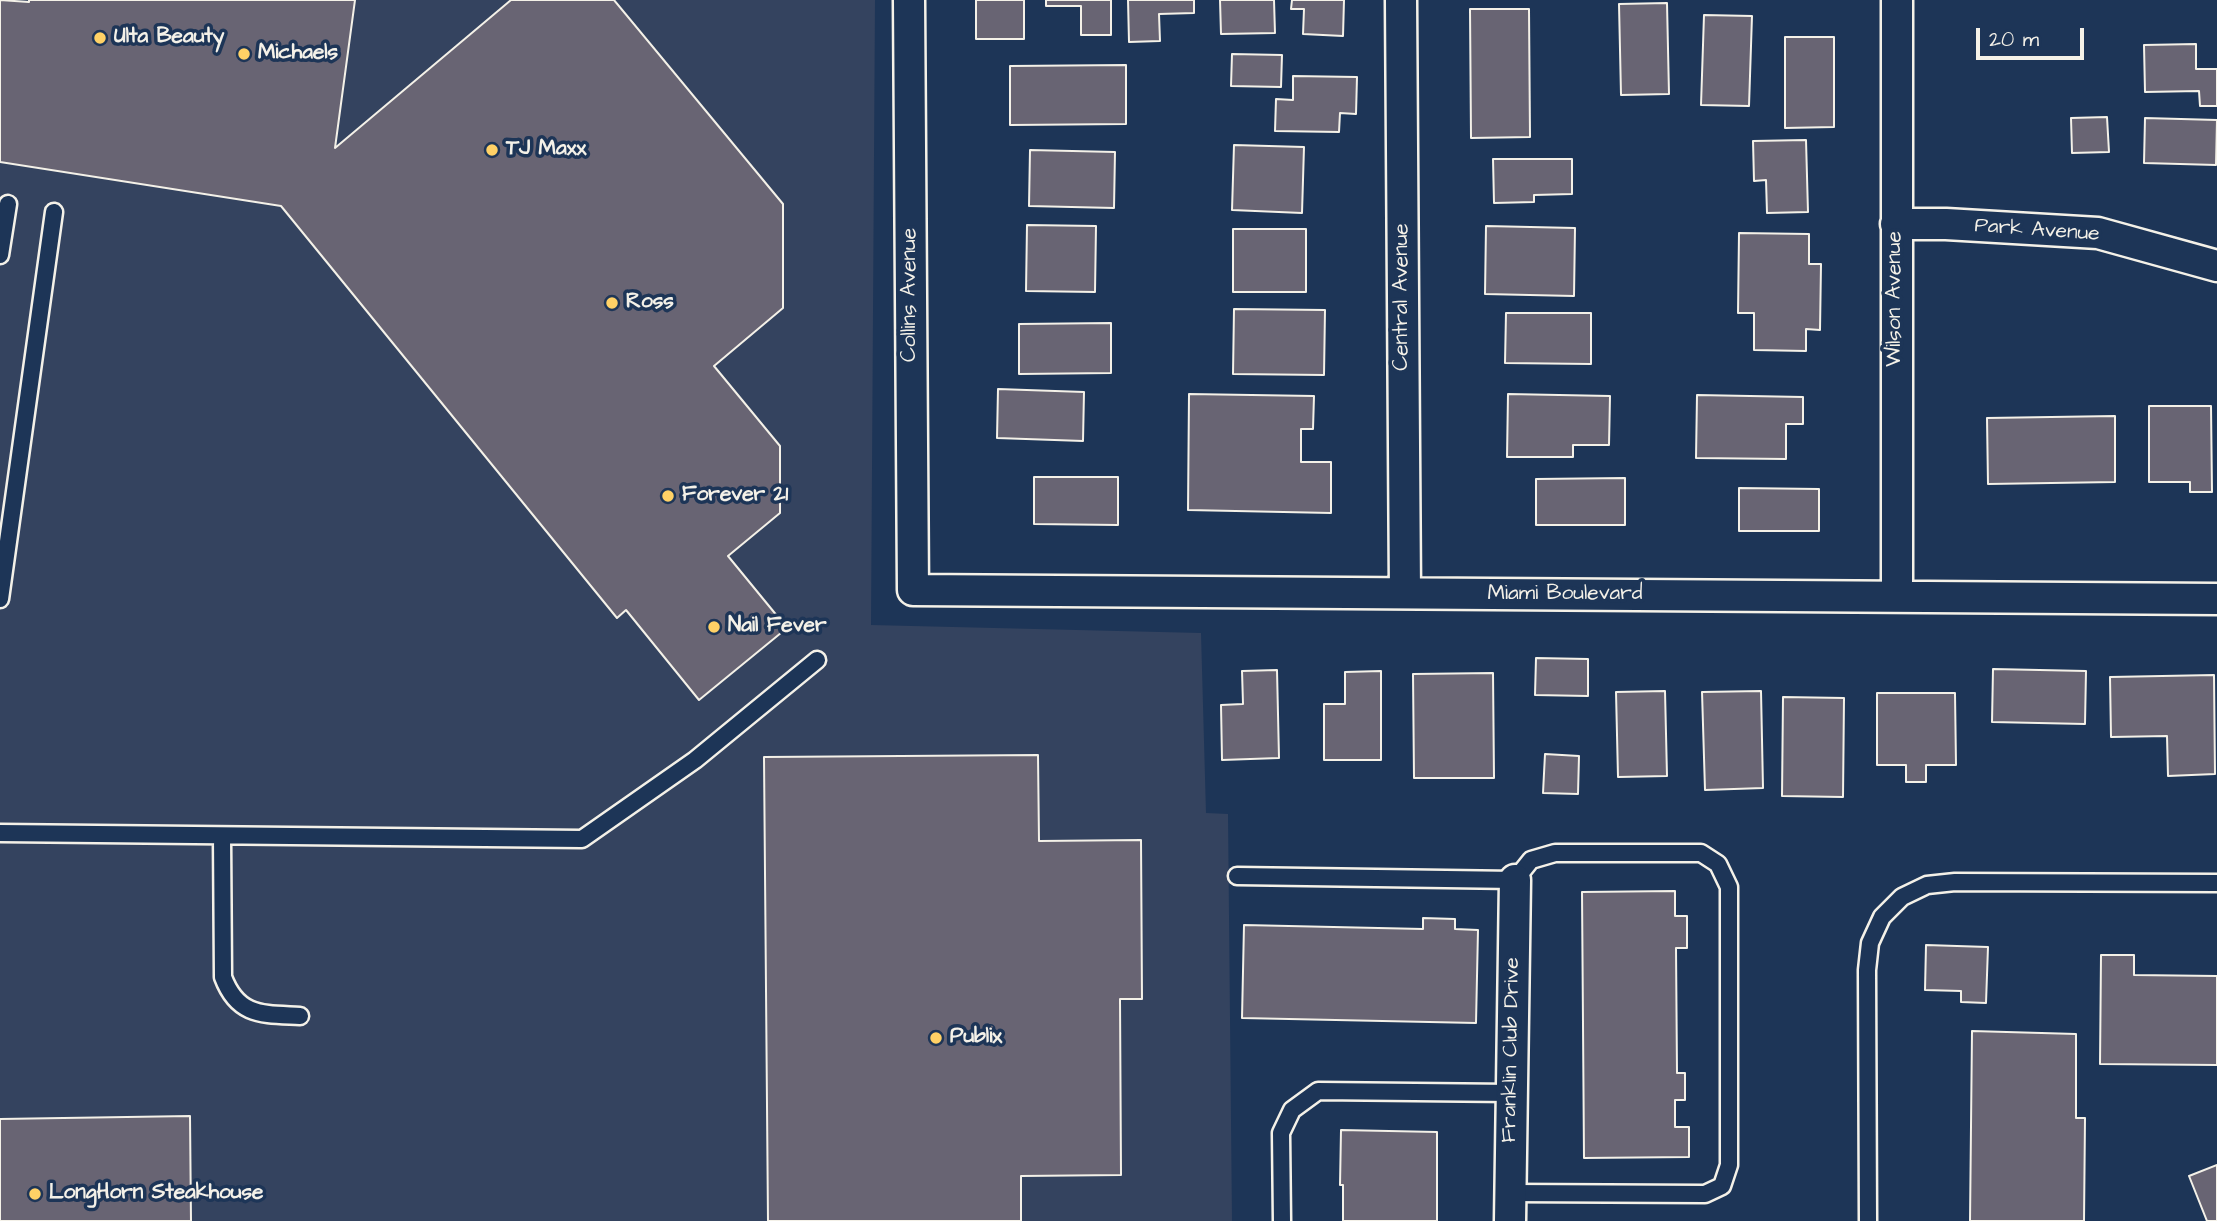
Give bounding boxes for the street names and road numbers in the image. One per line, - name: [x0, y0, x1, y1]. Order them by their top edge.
- street label: Park Avenue: [1974, 214, 2100, 248]
- street label: Central Avenue: [1390, 223, 1416, 371]
- street label: Collins Avenue: [898, 228, 924, 362]
- street label: Wilson Avenue: [1883, 231, 1909, 367]
- street label: Miami Boulevard: [1487, 582, 1643, 608]
- street label: Franklin Club Drive: [1498, 957, 1526, 1143]

